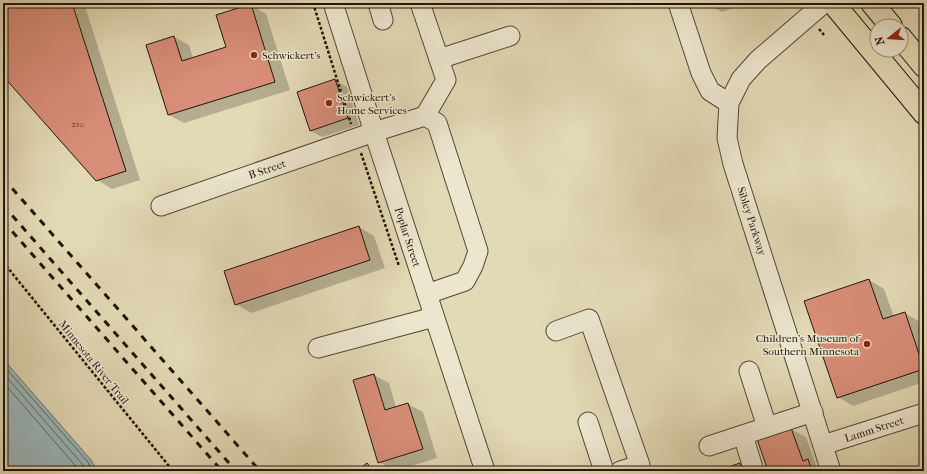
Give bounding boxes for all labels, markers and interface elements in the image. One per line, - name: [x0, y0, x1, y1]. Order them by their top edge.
- north arrow: [869, 18, 909, 58]
- text: N: [872, 34, 887, 47]
- place label: Schwickert's: [262, 49, 321, 62]
- marker: Schwickert's: [249, 50, 259, 60]
- place label: Schwickert's Home Services: [337, 91, 407, 117]
- marker: Schwickert's Home Services: [324, 98, 334, 108]
- house number: 210: [72, 119, 84, 129]
- street label: B Street: [247, 157, 288, 182]
- street label: Sibley Parkway: [734, 185, 769, 258]
- street label: Poplar Street: [392, 206, 423, 269]
- street label: Minnesota River Trail: [56, 318, 131, 407]
- place label: Children's Museum of Southern Minnesota: [756, 332, 861, 358]
- marker: Children's Museum of Southern Minnesota: [862, 339, 872, 349]
- street label: Lamm Street: [843, 414, 905, 445]

